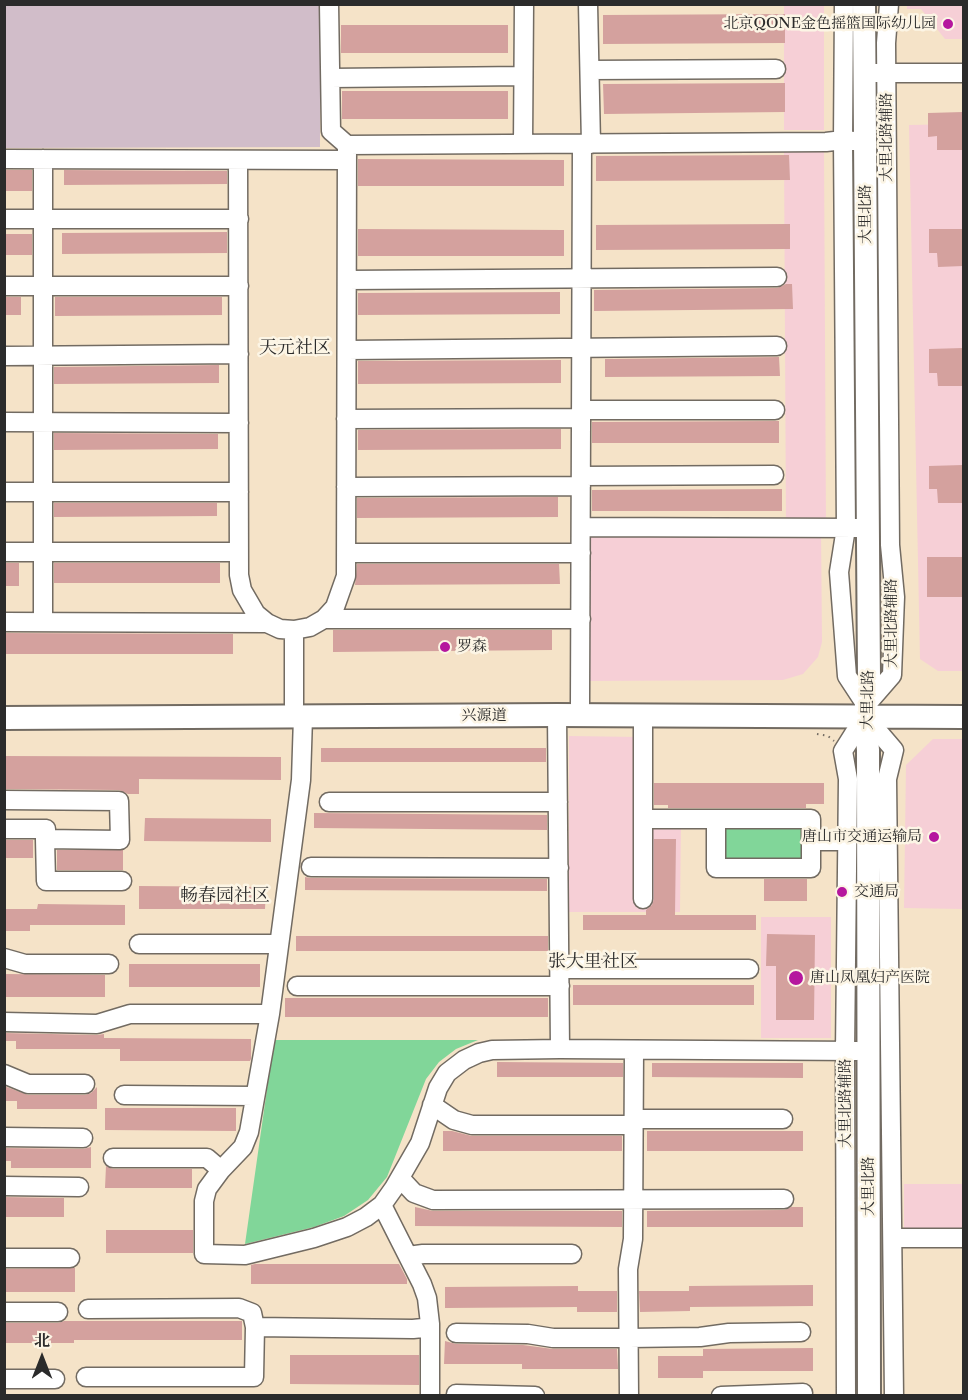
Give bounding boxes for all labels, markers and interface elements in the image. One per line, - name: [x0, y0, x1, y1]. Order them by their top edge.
- place label: 北京QONE金色摇篮国际幼儿园: [723, 15, 936, 33]
- marker: 北京QONE金色摇篮国际幼儿园: [941, 17, 955, 31]
- street label: 大里北路辅路: [878, 92, 896, 182]
- street label: 大里北路: [857, 184, 875, 244]
- district label: 天元社区: [259, 337, 331, 359]
- street label: 大里北路辅路: [883, 578, 901, 668]
- place label: 罗森: [457, 638, 487, 656]
- marker: 罗森: [438, 640, 452, 654]
- street label: 大里北路: [858, 670, 878, 730]
- street label: 兴源道: [462, 707, 506, 725]
- place label: 唐山市交通运输局: [802, 828, 922, 846]
- marker: 唐山市交通运输局: [927, 830, 941, 844]
- place label: 交通局: [854, 883, 899, 901]
- district label: 畅春园社区: [180, 885, 270, 907]
- marker: 交通局: [835, 885, 849, 899]
- district label: 张大里社区: [548, 951, 638, 973]
- marker: 唐山凤凰妇产医院: [787, 969, 805, 987]
- place label: 唐山凤凰妇产医院: [810, 969, 930, 987]
- street label: 大里北路辅路: [837, 1058, 855, 1148]
- street label: 大里北路: [860, 1156, 878, 1216]
- north arrow: [12, 1328, 72, 1388]
- text: 北: [34, 1330, 50, 1350]

